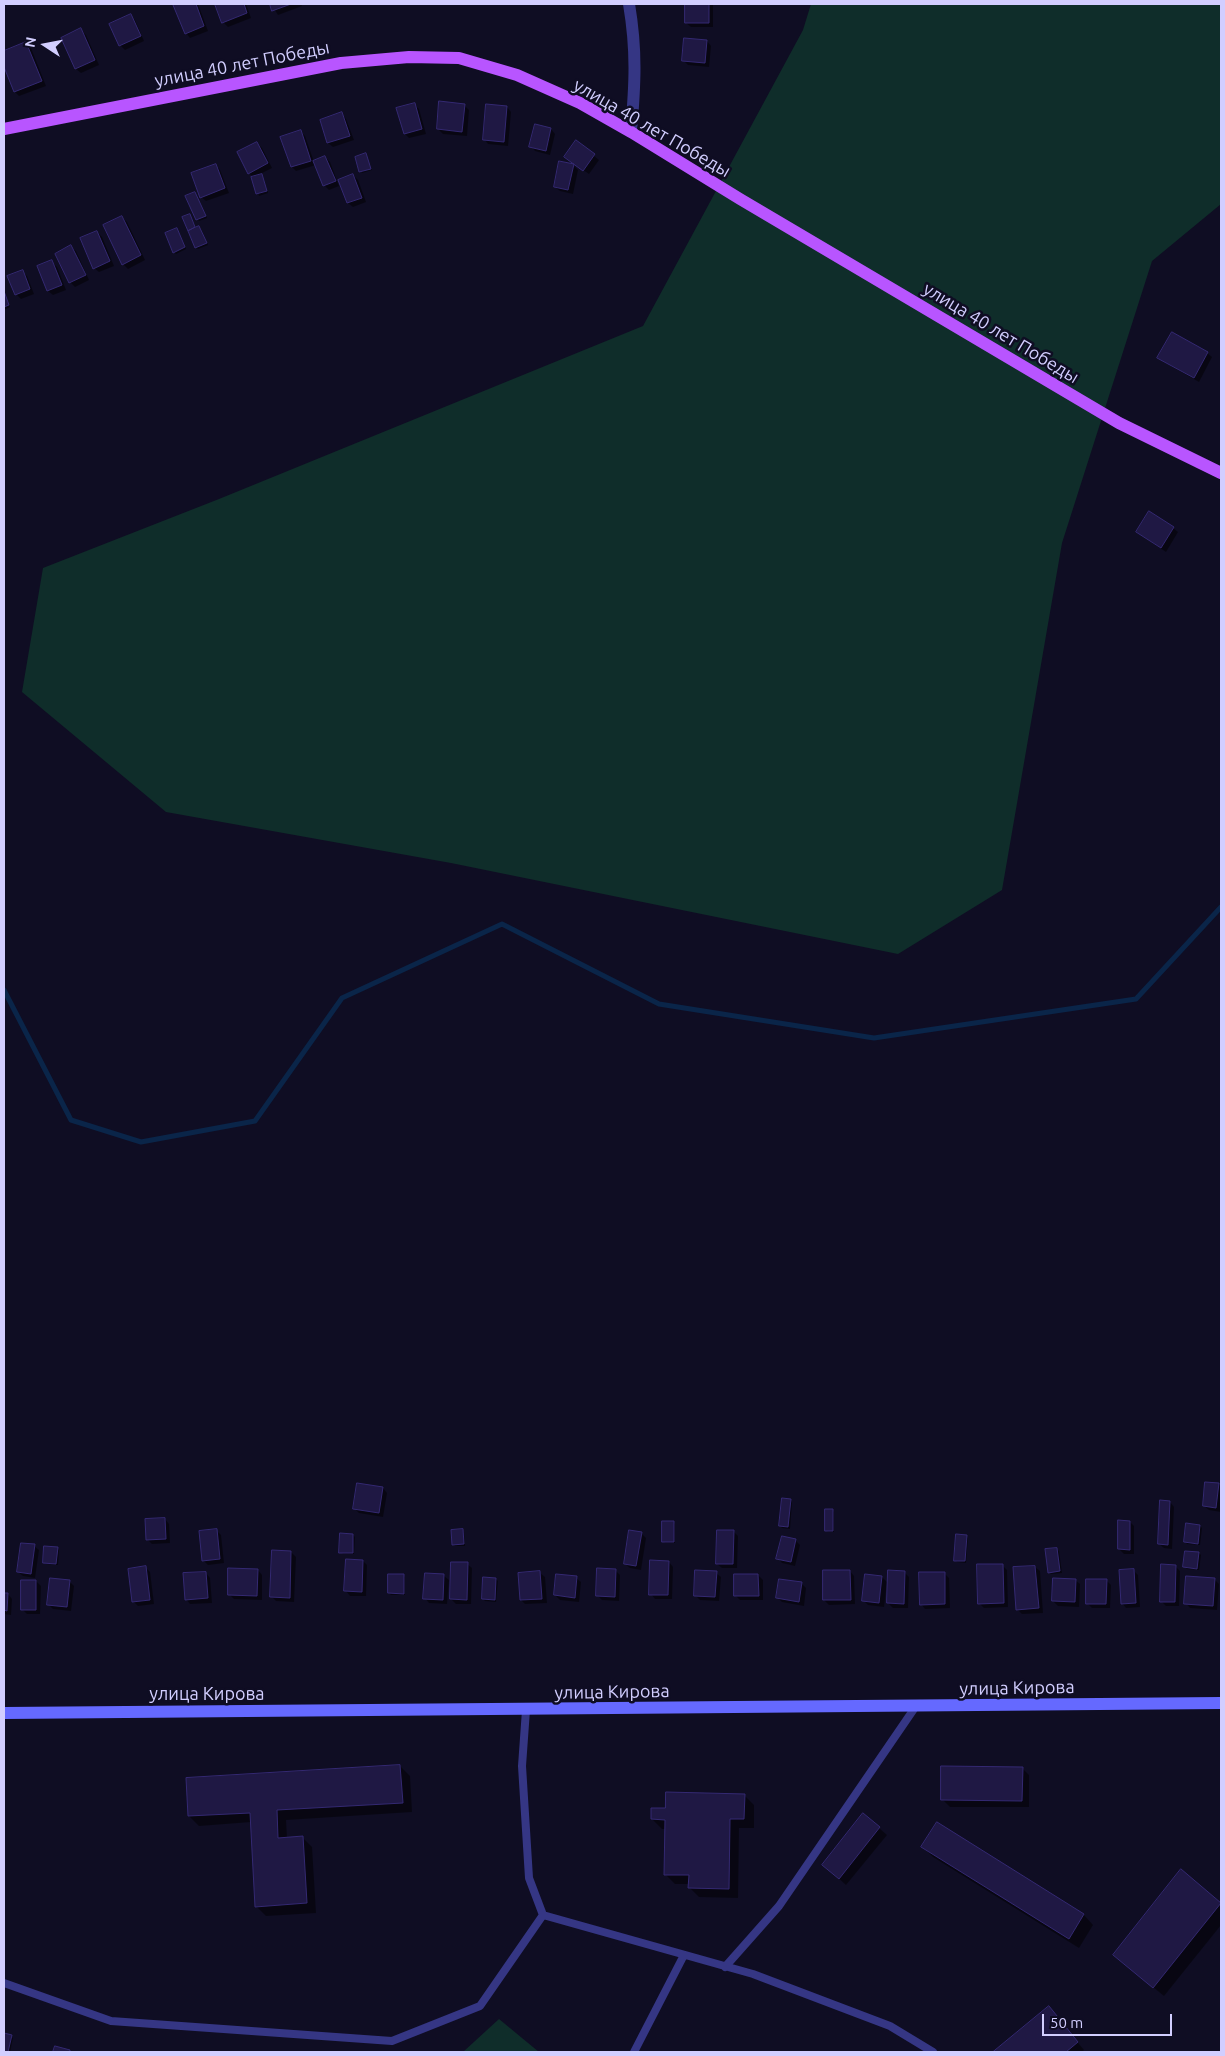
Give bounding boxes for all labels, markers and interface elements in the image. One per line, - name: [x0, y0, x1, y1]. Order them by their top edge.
- north arrow: [20, 20, 70, 70]
- text: N: [21, 35, 39, 49]
- street label: улица 40 лет Победы: [153, 36, 331, 92]
- street label: улица 40 лет Победы: [570, 74, 734, 182]
- street label: улица 40 лет Победы: [919, 278, 1083, 388]
- street label: улица Кирова: [959, 1676, 1075, 1700]
- street label: улица Кирова: [554, 1680, 670, 1704]
- street label: улица Кирова: [149, 1683, 265, 1705]
- scale bar: [1045, 2004, 1175, 2036]
- text: 50 m: [1050, 2014, 1083, 2031]

